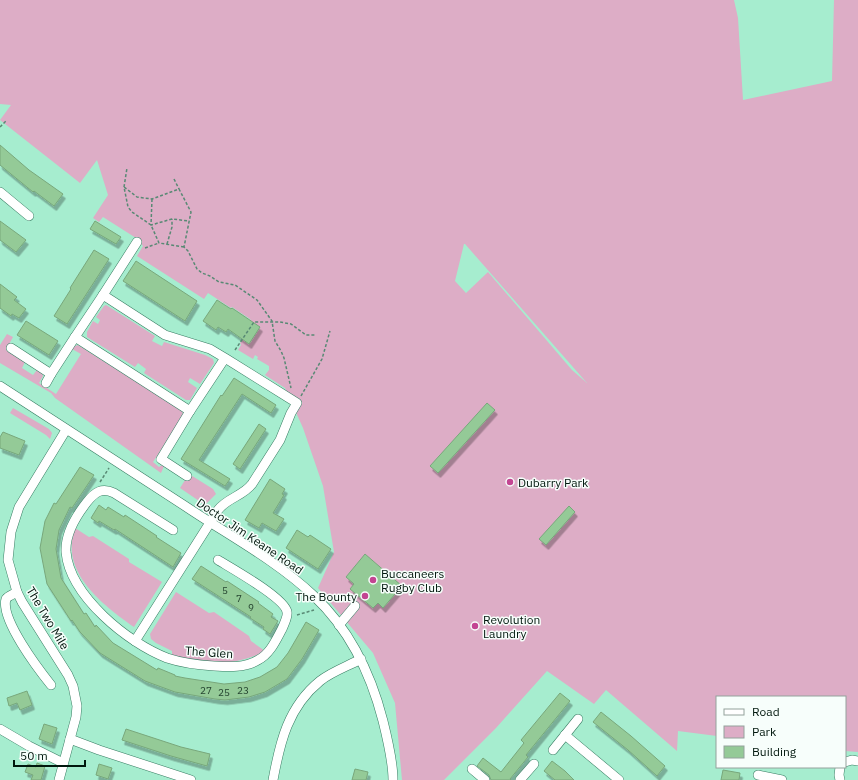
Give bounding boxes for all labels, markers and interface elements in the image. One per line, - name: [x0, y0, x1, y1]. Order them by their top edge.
- place label: Dubarry Park: [518, 475, 589, 490]
- marker: Dubarry Park: [505, 477, 515, 487]
- street label: Doctor Jim Keane Road: [194, 495, 306, 577]
- place label: Buccaneers Rugby Club: [381, 566, 444, 595]
- marker: Buccaneers Rugby Club: [368, 575, 378, 585]
- street label: The Two Mile: [23, 584, 73, 653]
- house number: 5: [222, 584, 228, 597]
- place label: The Bounty: [296, 589, 357, 604]
- marker: The Bounty: [360, 591, 370, 601]
- house number: 7: [236, 592, 242, 605]
- house number: 9: [248, 601, 254, 614]
- place label: Revolution Laundry: [483, 612, 540, 641]
- marker: Revolution Laundry: [470, 621, 480, 631]
- street label: The Glen: [184, 643, 234, 661]
- house number: 27: [200, 684, 212, 697]
- house number: 23: [237, 684, 249, 697]
- house number: 25: [218, 686, 230, 699]
- legend: [716, 696, 846, 768]
- text: Road: [752, 704, 780, 719]
- text: Park: [752, 724, 777, 739]
- scale bar: [14, 742, 85, 768]
- text: Building: [752, 744, 797, 759]
- text: 50 m: [20, 748, 48, 763]

